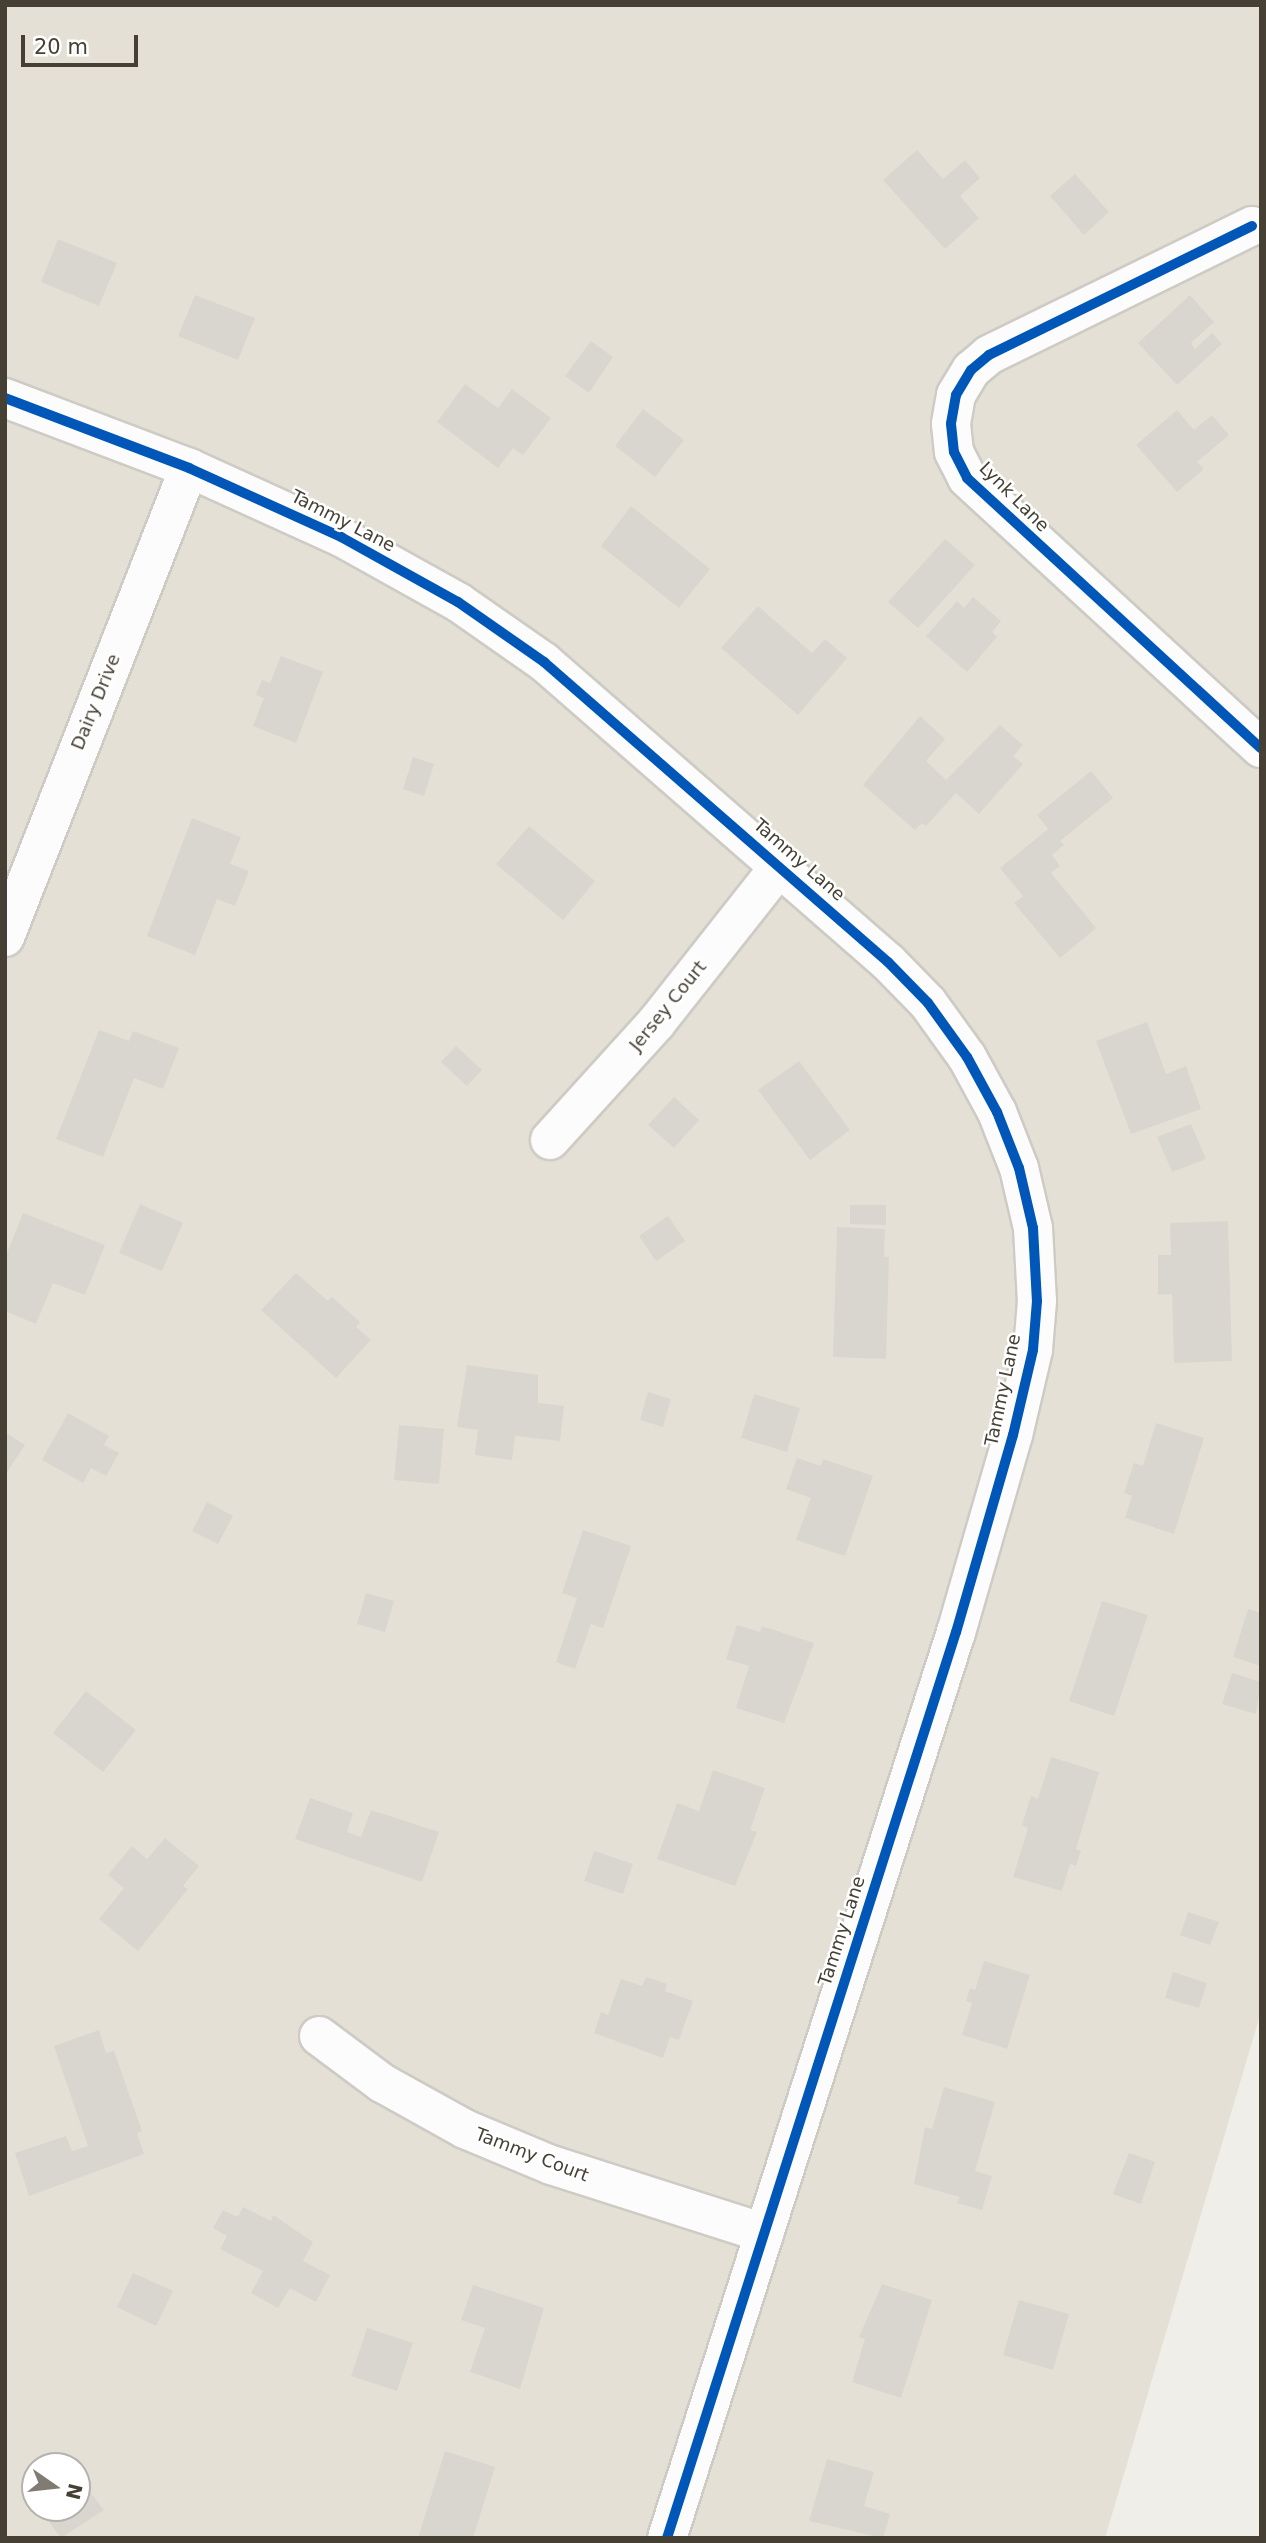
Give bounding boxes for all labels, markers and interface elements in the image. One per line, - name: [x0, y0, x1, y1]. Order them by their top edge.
- scale bar: [24, 21, 142, 65]
- text: 20 m: [34, 35, 88, 59]
- street label: Lynk Lane: [974, 457, 1054, 537]
- street label: Tammy Lane: [287, 485, 399, 557]
- street label: Dairy Drive: [67, 651, 125, 753]
- street label: Tammy Lane: [749, 814, 849, 906]
- street label: Jersey Court: [625, 956, 711, 1056]
- street label: Tammy Lane: [981, 1332, 1025, 1448]
- street label: Tammy Lane: [814, 1873, 870, 1989]
- street label: Tammy Court: [472, 2123, 592, 2187]
- north arrow: [21, 2452, 91, 2522]
- text: N: [62, 2481, 87, 2502]

